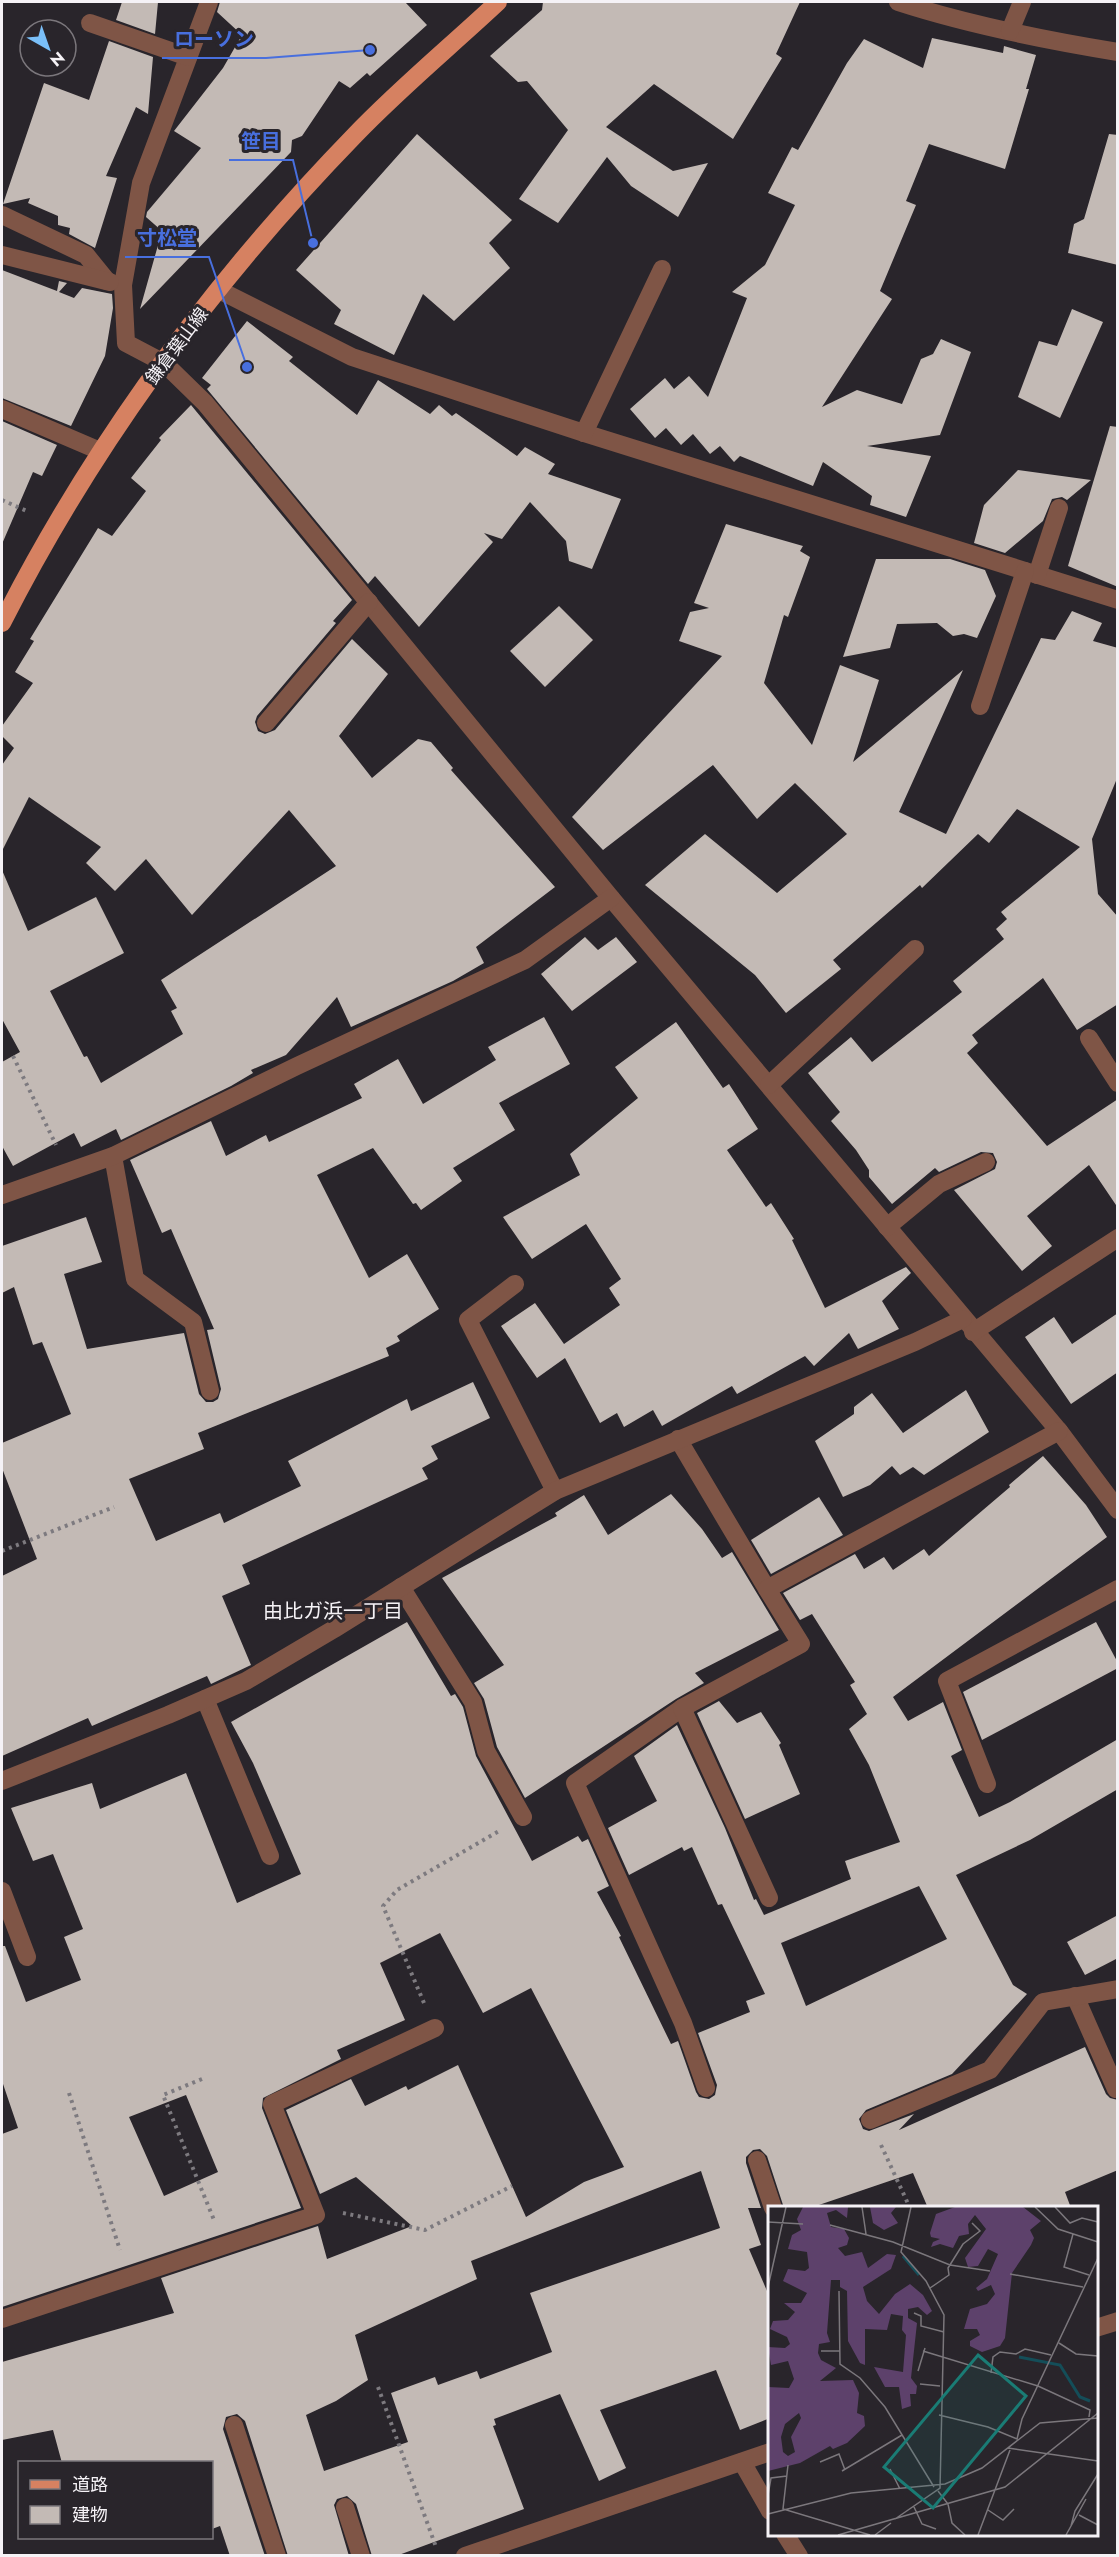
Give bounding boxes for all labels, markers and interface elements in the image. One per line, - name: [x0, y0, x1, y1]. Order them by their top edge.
- north arrow: [18, 18, 78, 78]
- callout: ローソン: [162, 20, 266, 58]
- text: ローソン: [174, 25, 254, 54]
- text: N: [45, 46, 70, 72]
- callout: 笹目: [229, 122, 293, 160]
- text: 笹目: [241, 127, 281, 156]
- callout: 寸松堂: [125, 219, 209, 257]
- text: 寸松堂: [137, 224, 197, 253]
- street label: 鎌倉葉山線: [140, 302, 214, 390]
- district label: 由比ガ浜一丁目: [263, 1597, 403, 1626]
- inset map: [768, 2206, 1098, 2536]
- legend: [18, 2461, 213, 2539]
- text: 道路: [72, 2472, 108, 2498]
- text: 建物: [72, 2502, 108, 2528]

